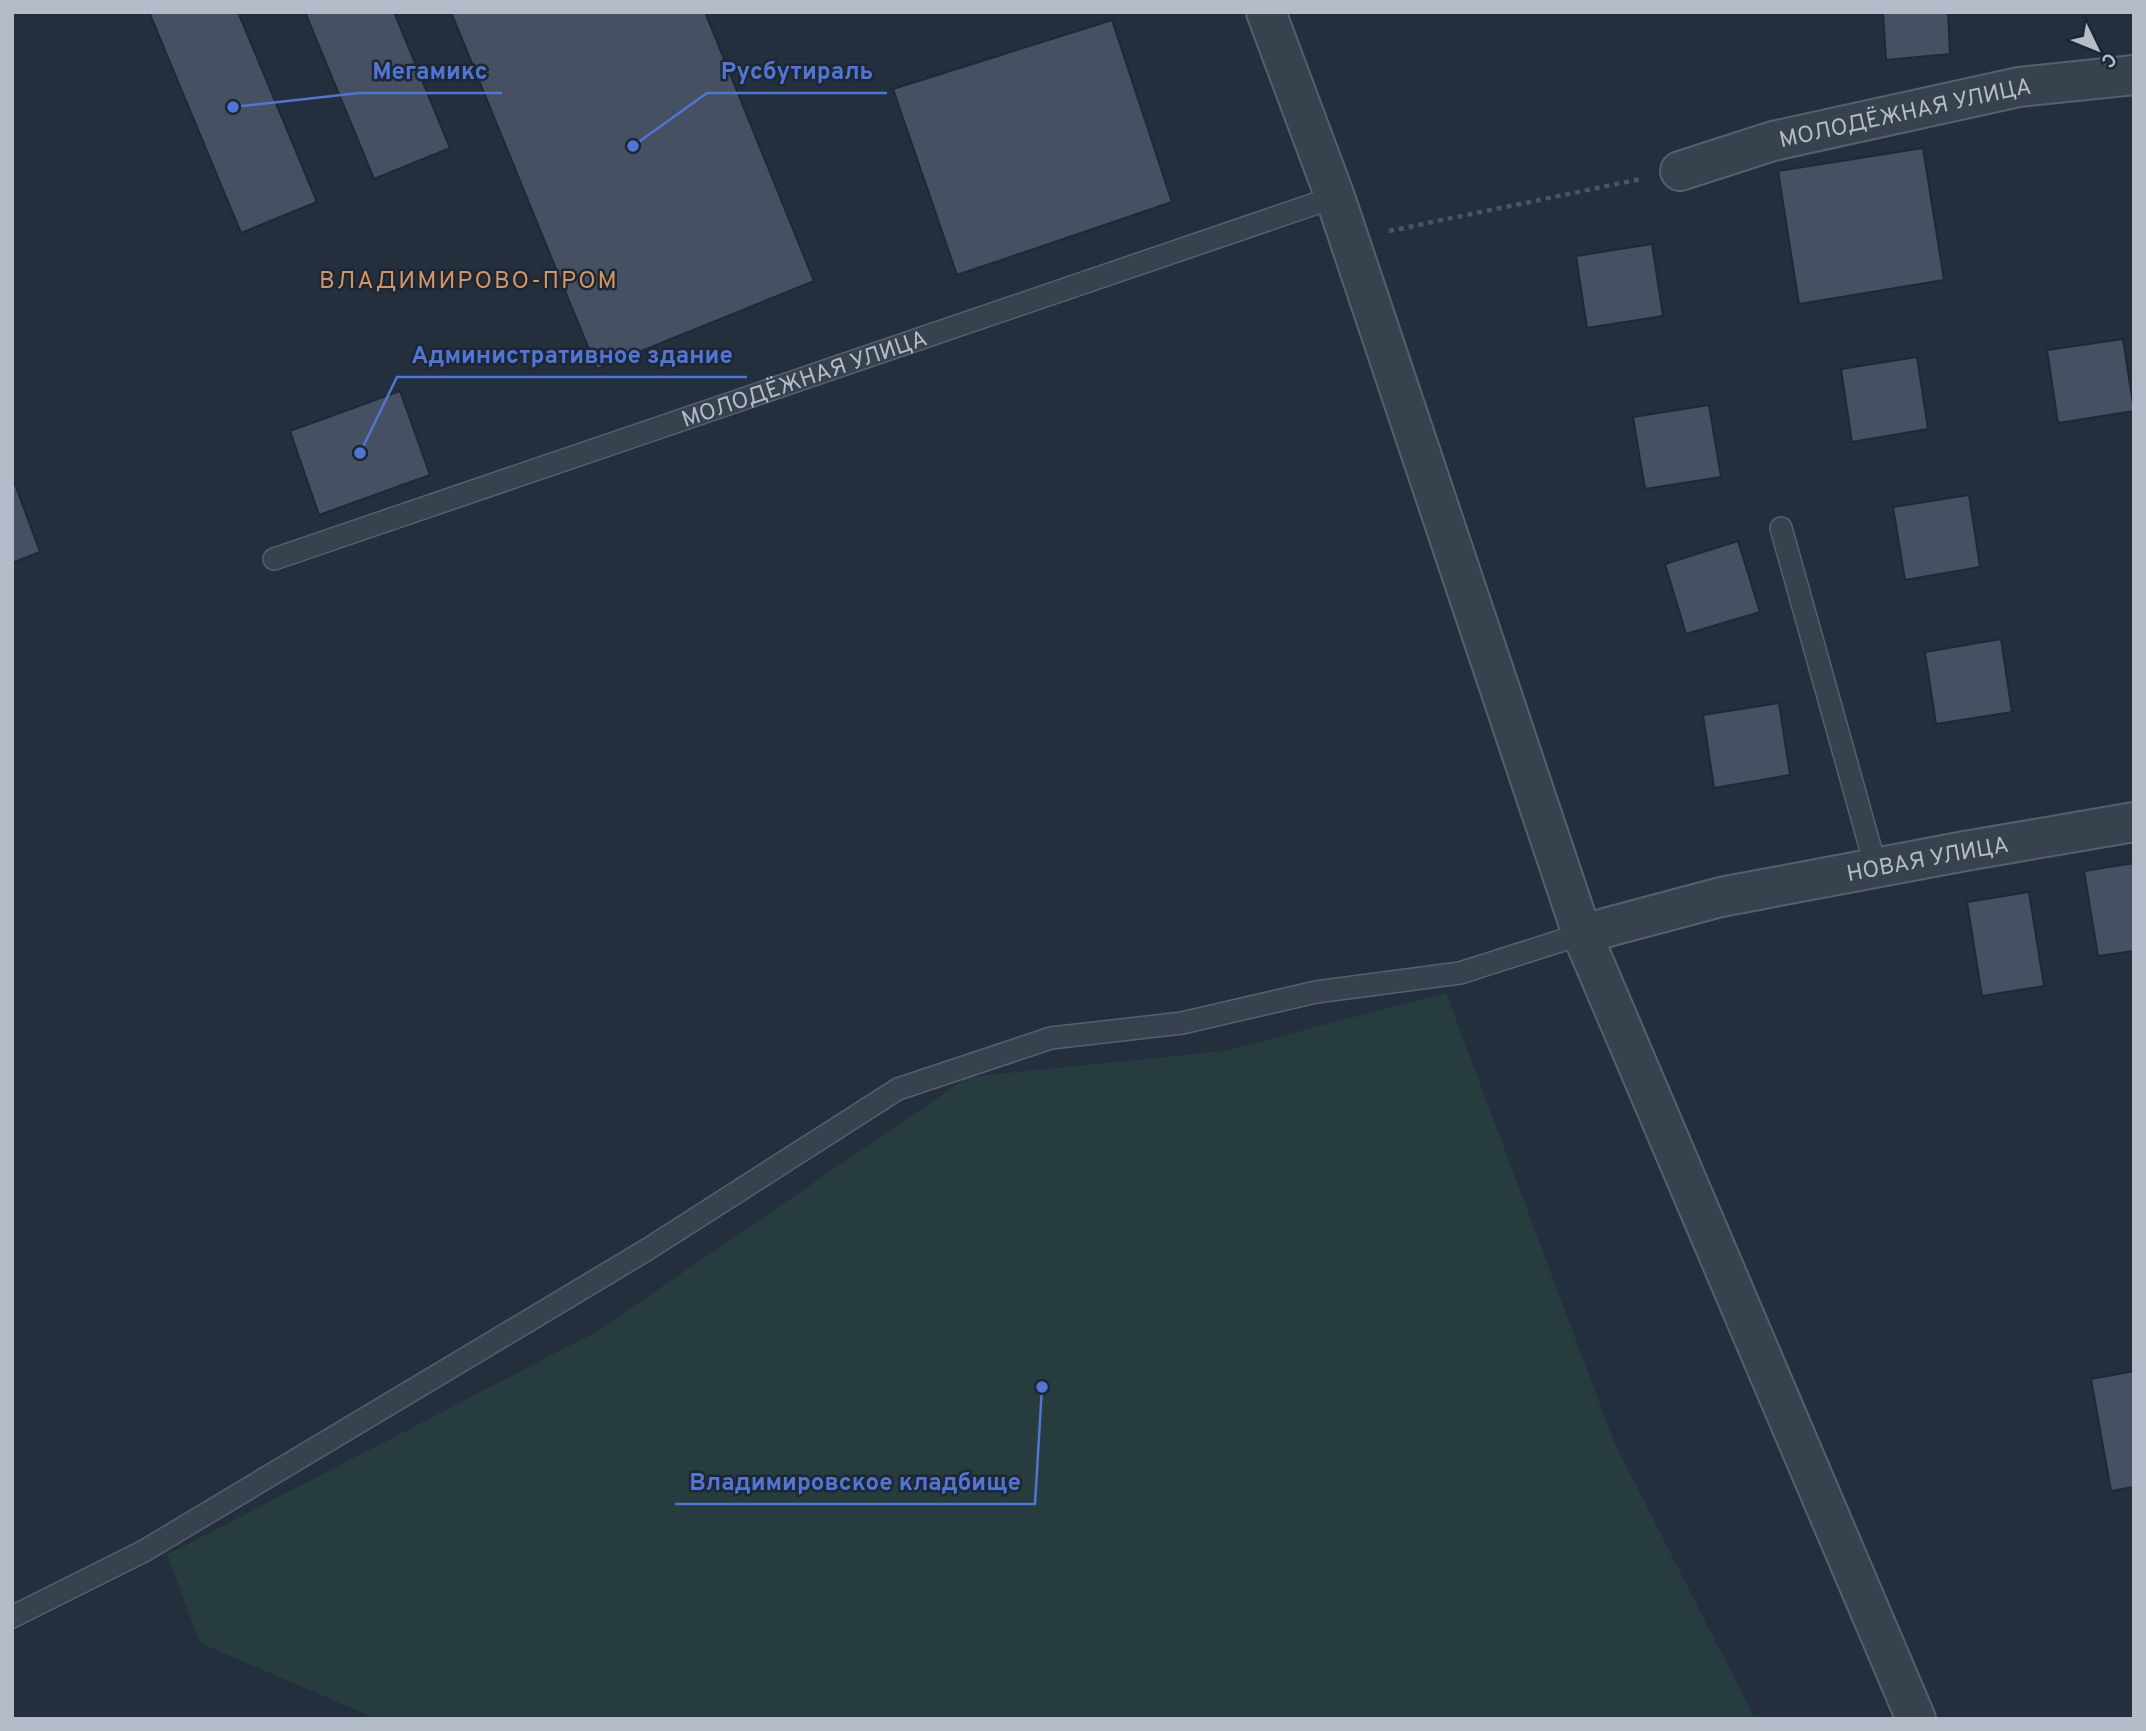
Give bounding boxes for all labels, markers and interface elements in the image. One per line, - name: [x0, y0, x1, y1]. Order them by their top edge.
- north arrow: [2062, 14, 2132, 84]
- text: С: [2095, 47, 2121, 72]
- callout: Мегамикс: [359, 48, 502, 93]
- callout: Русбутираль: [707, 48, 887, 93]
- text: Мегамикс: [372, 58, 488, 88]
- text: Русбутираль: [721, 58, 873, 88]
- street label: МОЛОДЁЖНАЯ УЛИЦА: [1777, 74, 2033, 156]
- district label: ВЛАДИМИРОВО-ПРОМ: [319, 267, 619, 297]
- street label: МОЛОДЁЖНАЯ УЛИЦА: [678, 325, 931, 436]
- callout: Административное здание: [397, 332, 747, 377]
- text: Административное здание: [411, 342, 733, 372]
- street label: НОВАЯ УЛИЦА: [1845, 832, 2011, 890]
- callout: Владимировское кладбище: [675, 1459, 1035, 1504]
- text: Владимировское кладбище: [689, 1469, 1021, 1499]

